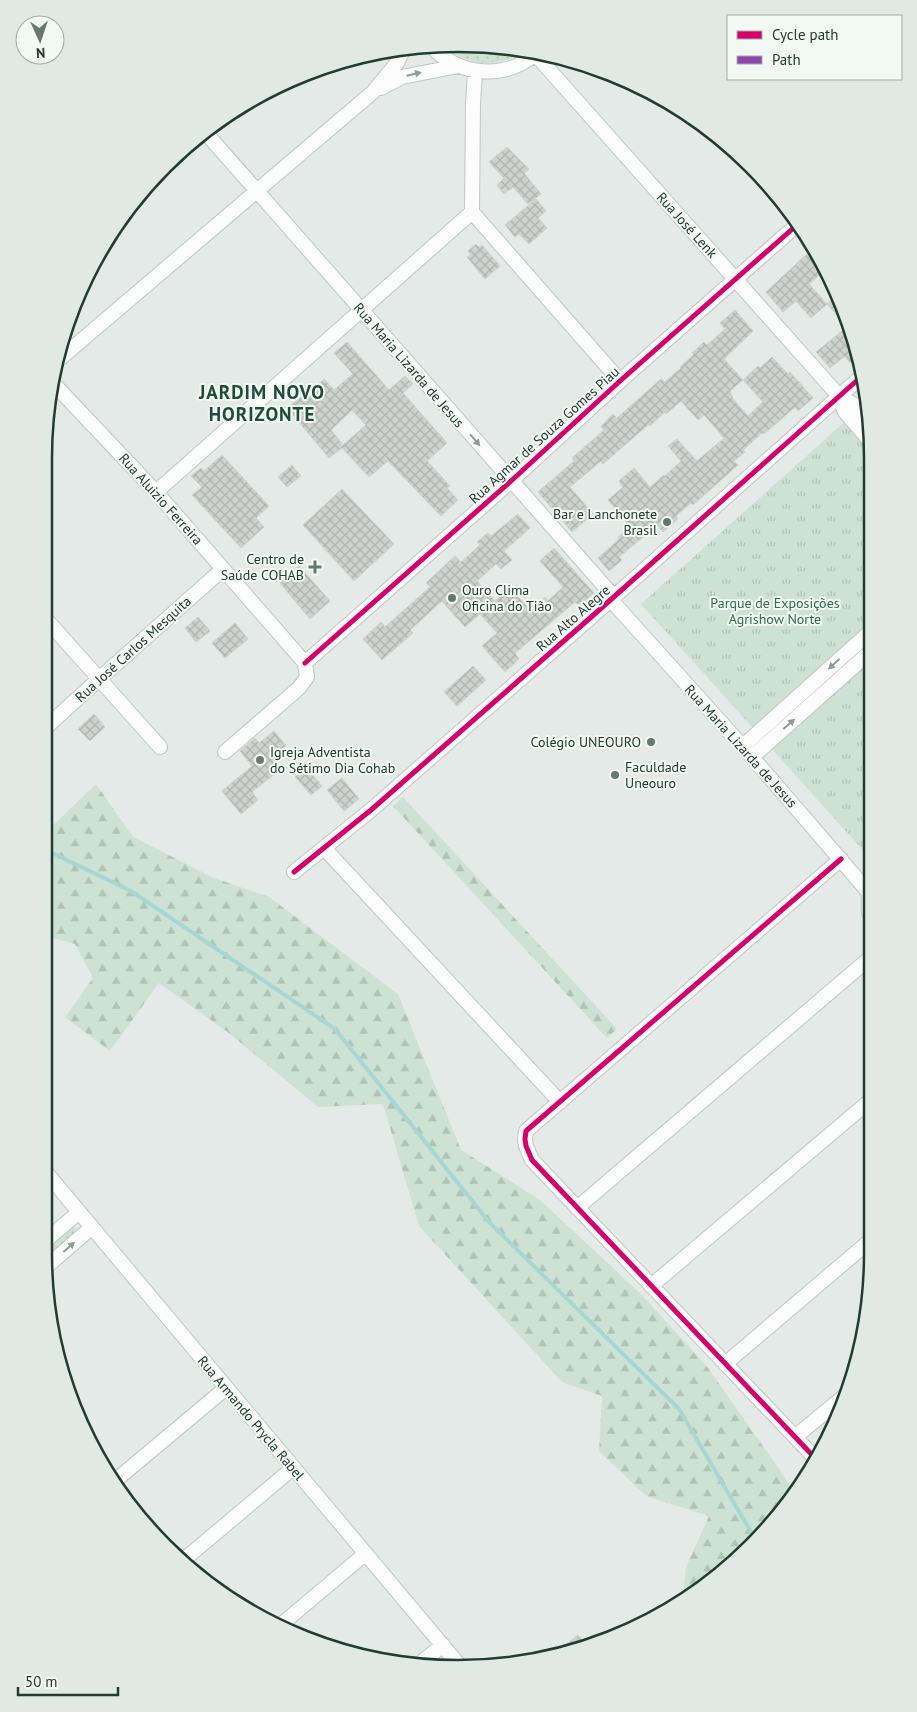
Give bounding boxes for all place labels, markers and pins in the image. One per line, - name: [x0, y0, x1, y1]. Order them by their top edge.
- place label: Bar e Lanchonete Brasil: [553, 505, 657, 539]
- marker: Bar e Lanchonete Brasil: [661, 516, 673, 528]
- place label: Centro de Saúde COHAB: [221, 550, 304, 584]
- marker: Centro de Saúde COHAB: [308, 560, 322, 574]
- place label: Ouro Clima Oficina do Tião: [462, 581, 552, 615]
- marker: Ouro Clima Oficina do Tião: [446, 592, 458, 604]
- place label: Colégio UNEOURO: [530, 733, 641, 751]
- marker: Colégio UNEOURO: [645, 736, 657, 748]
- place label: Igreja Adventista do Sétimo Dia Cohab: [270, 743, 395, 777]
- marker: Igreja Adventista do Sétimo Dia Cohab: [254, 754, 266, 766]
- place label: Faculdade Uneouro: [625, 758, 686, 792]
- marker: Faculdade Uneouro: [609, 769, 621, 781]

